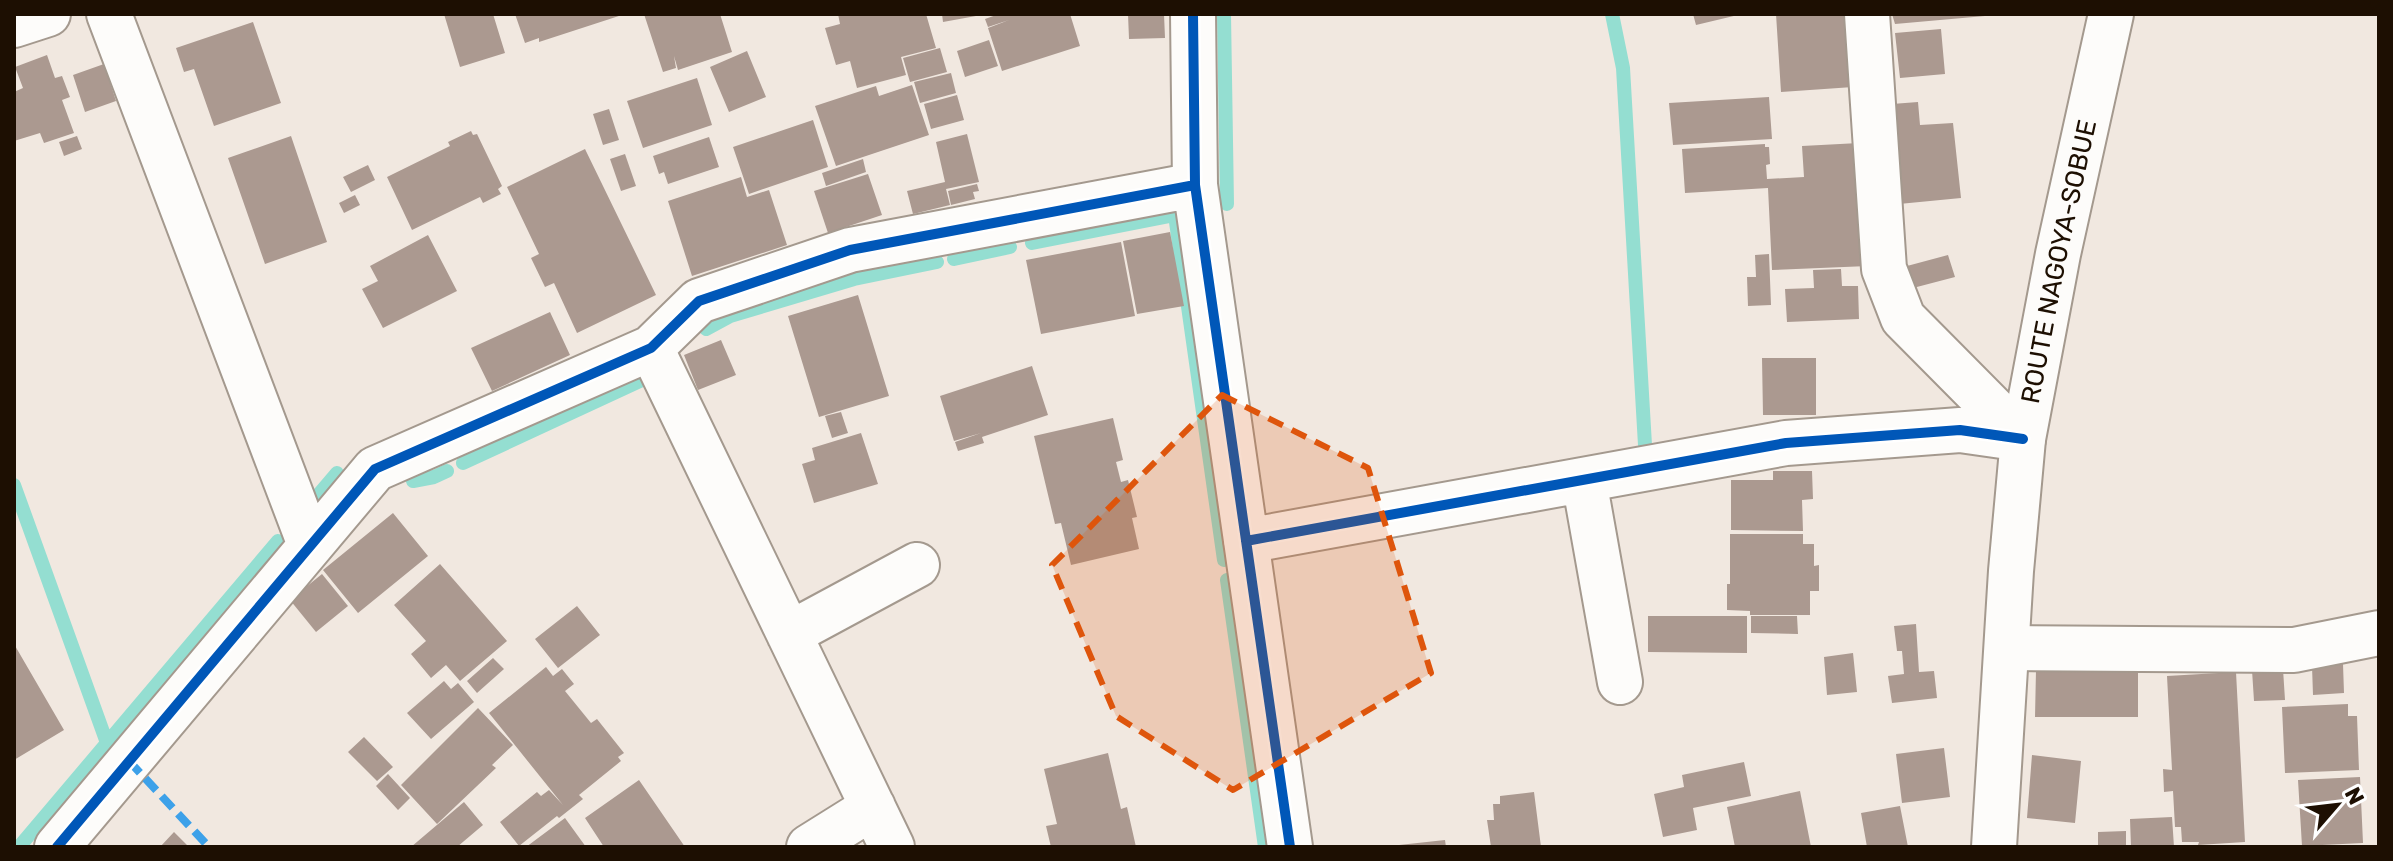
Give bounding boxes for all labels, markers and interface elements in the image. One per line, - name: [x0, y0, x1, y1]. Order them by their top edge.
- street label: ROUTE NAGOYA-SOBUE: [2015, 117, 2103, 406]
- north arrow: [2297, 765, 2377, 845]
- text: N: [2339, 783, 2370, 809]

